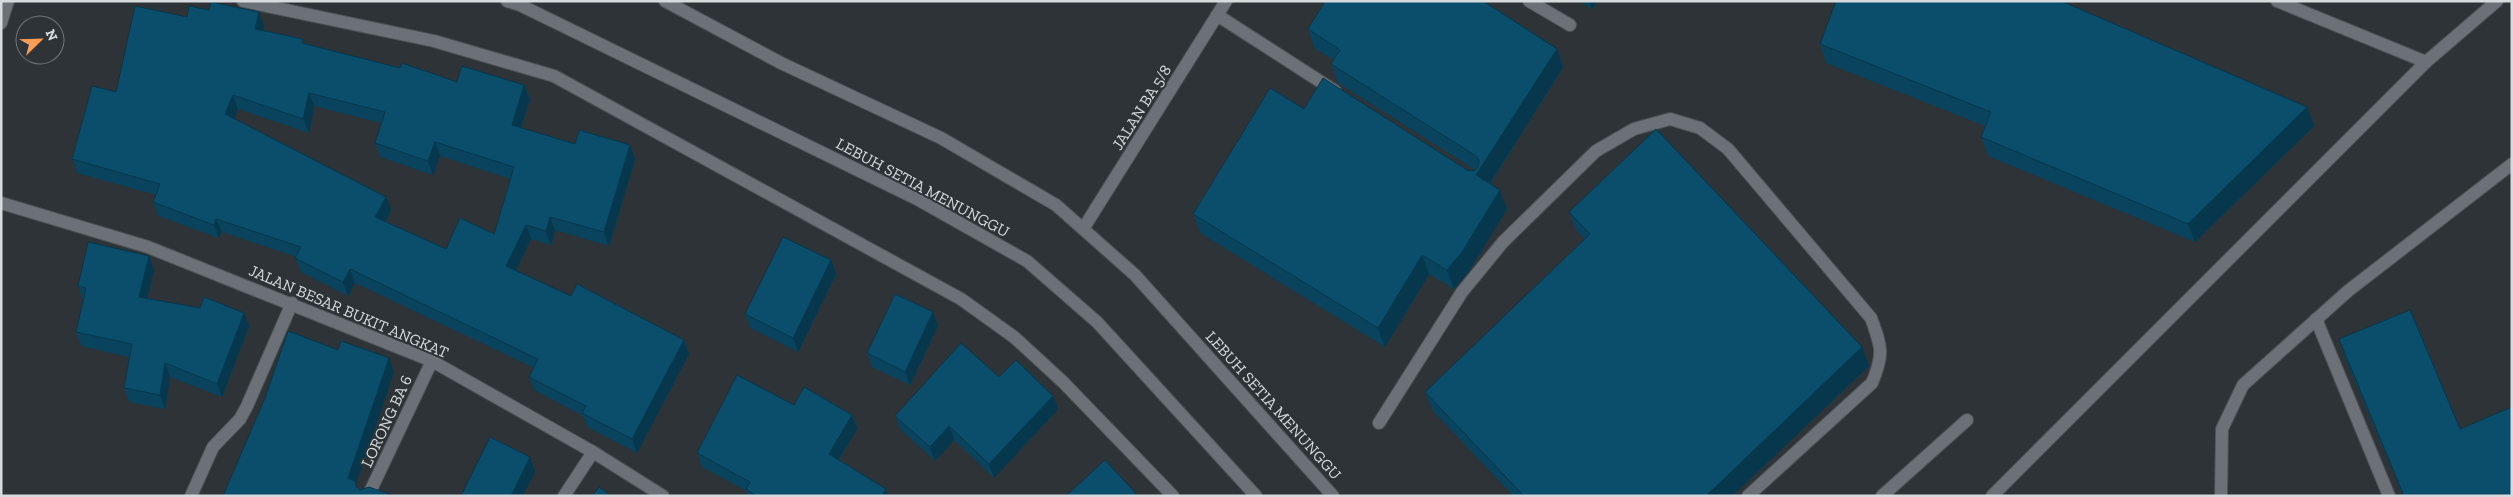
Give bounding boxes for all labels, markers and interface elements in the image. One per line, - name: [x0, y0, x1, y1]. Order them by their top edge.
- north arrow: [15, 15, 65, 65]
- text: N: [42, 27, 62, 44]
- street label: JALAN BA 5/8: [1108, 61, 1175, 153]
- street label: LEBUH SETIA MENUNGGU: [833, 134, 1013, 241]
- street label: JALAN BESAR BUKIT ANGKAT: [246, 261, 451, 362]
- street label: LEBUH SETIA MENUNGGU: [1202, 327, 1345, 484]
- street label: LORONG BA 6: [357, 372, 416, 470]

